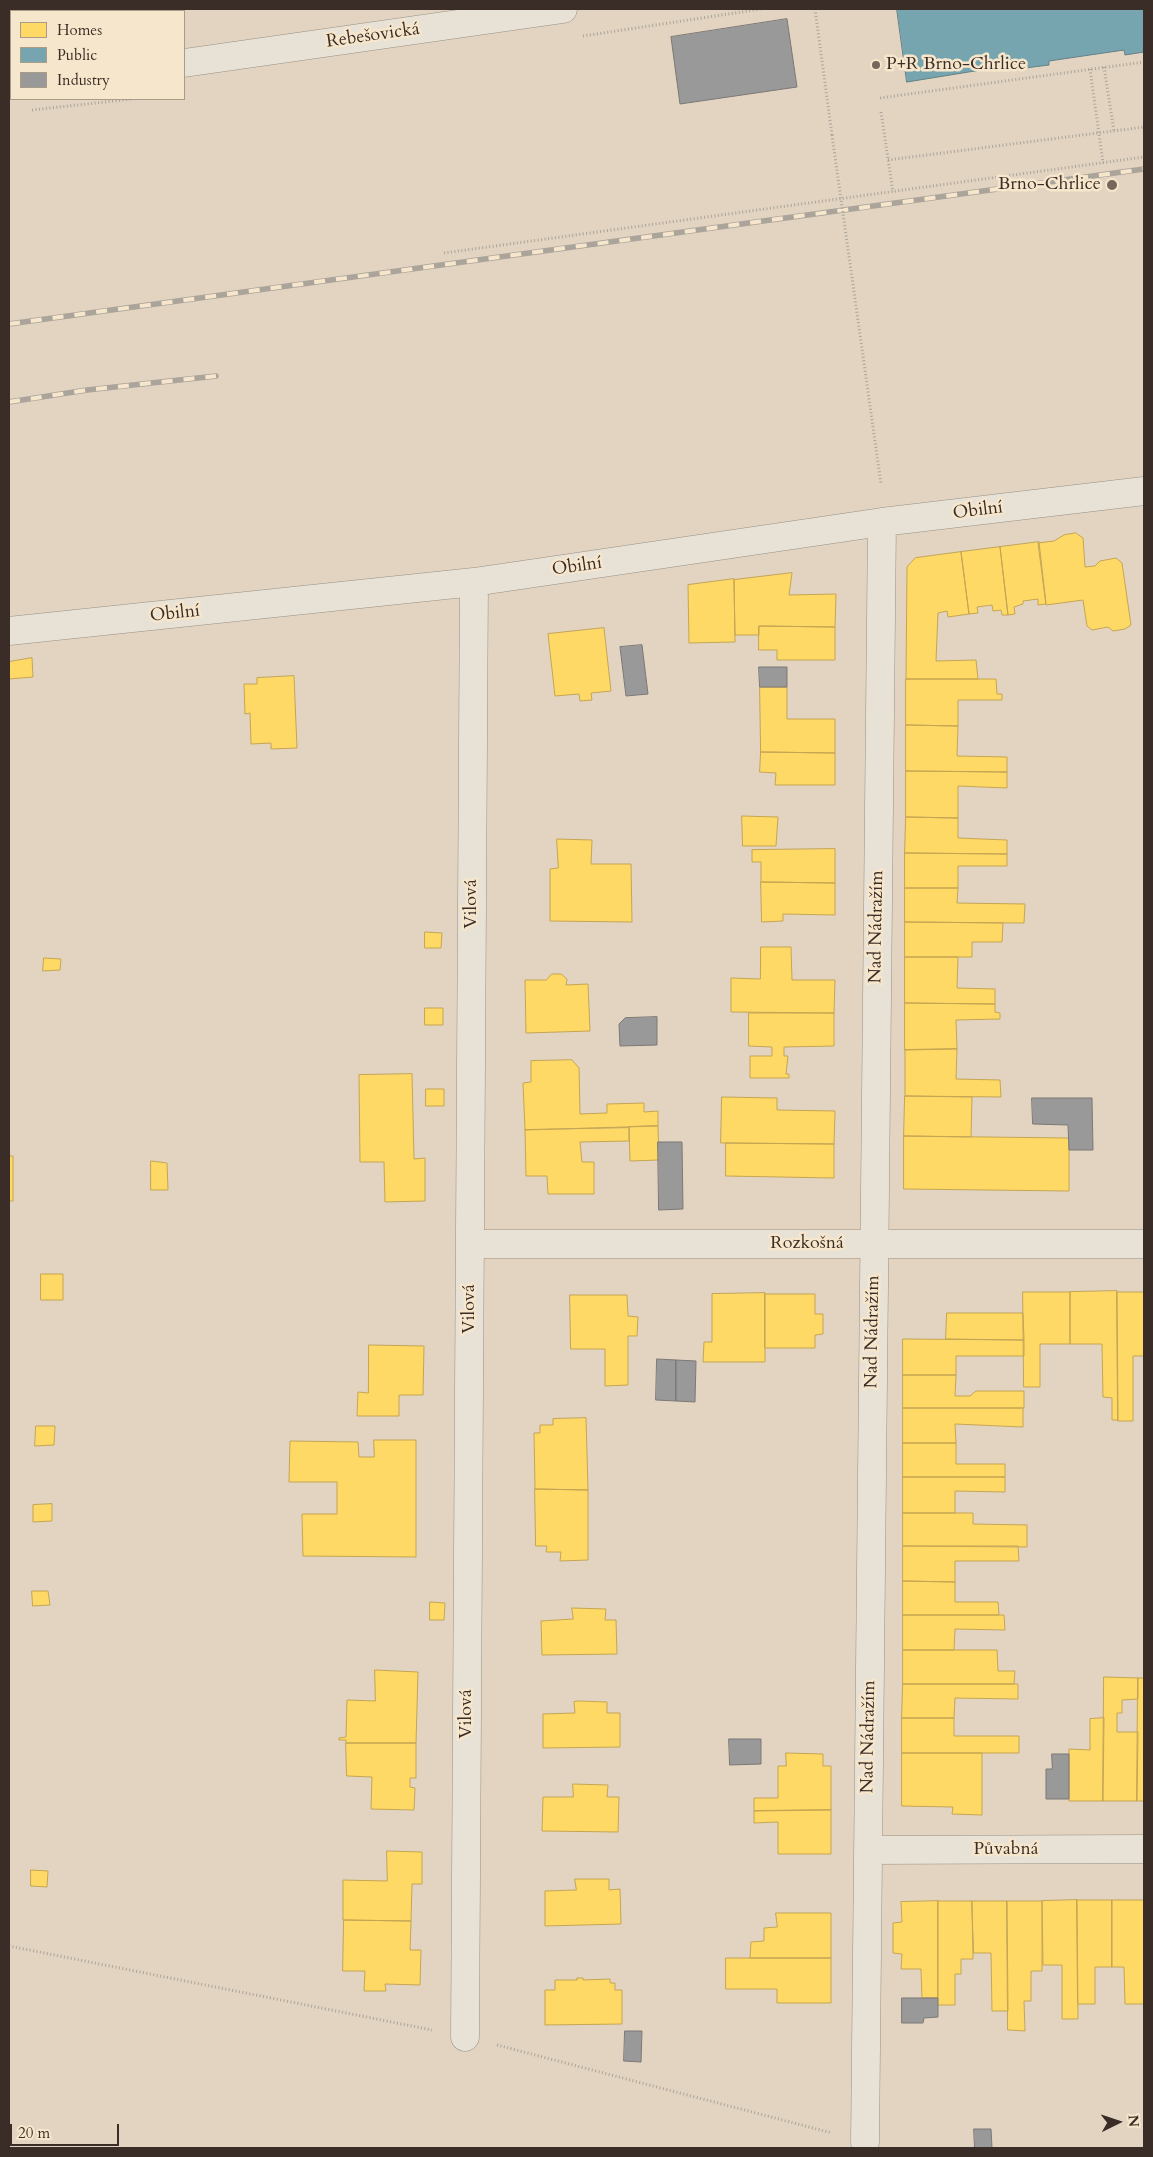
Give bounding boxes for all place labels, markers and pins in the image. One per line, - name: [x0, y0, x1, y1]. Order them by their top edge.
- place label: P+R Brno-Chrlice: [886, 54, 1026, 76]
- marker: P+R Brno-Chrlice: [870, 59, 882, 71]
- place label: Brno-Chrlice: [998, 174, 1101, 196]
- marker: Brno-Chrlice: [1105, 178, 1119, 192]

